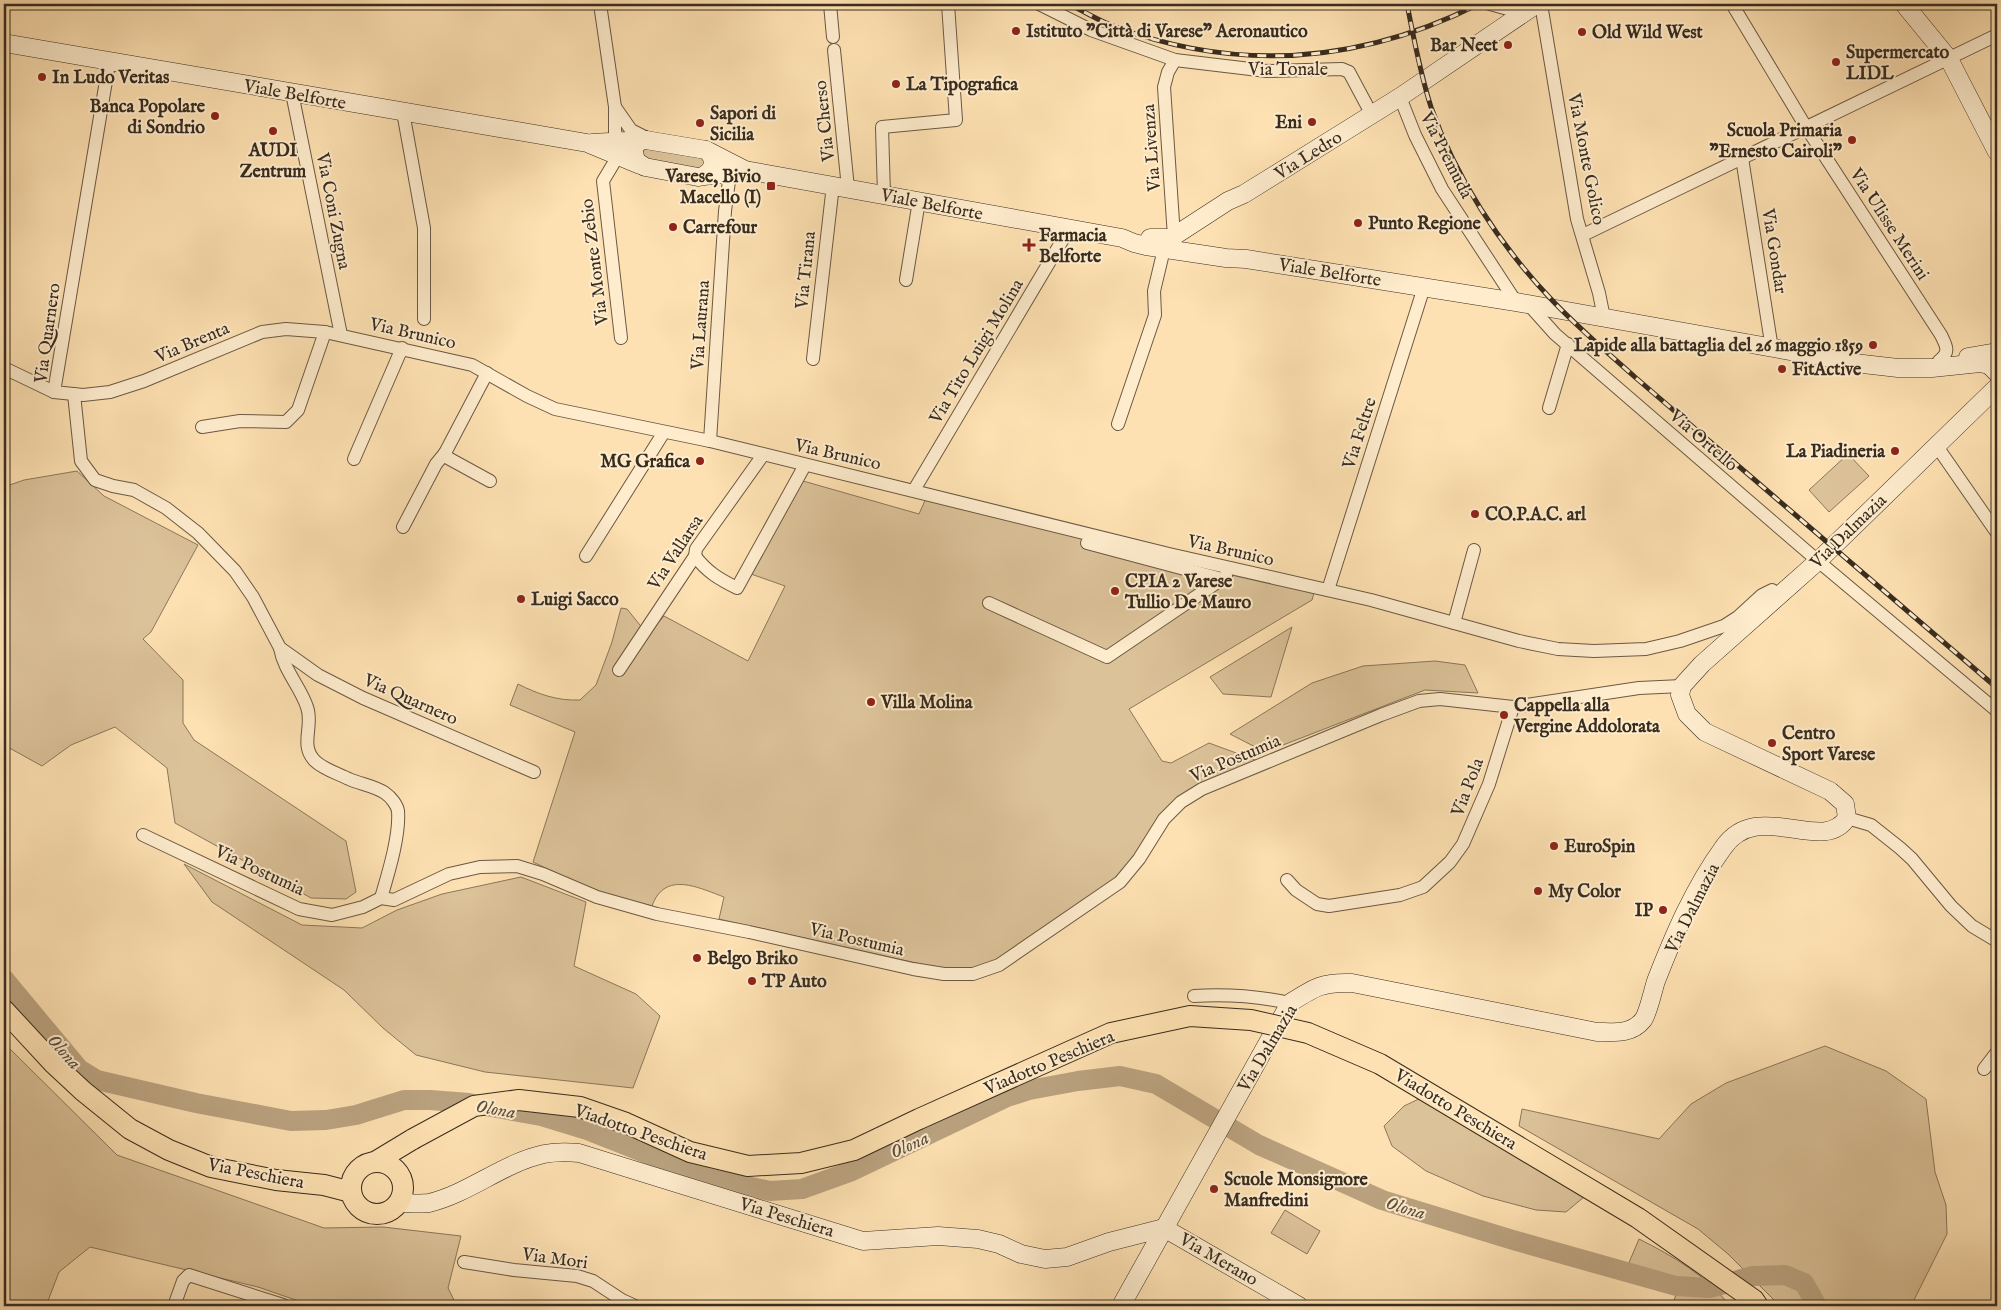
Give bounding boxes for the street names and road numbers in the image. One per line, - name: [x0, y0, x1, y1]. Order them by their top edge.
- street label: Via Tonale: [1247, 59, 1328, 82]
- street label: Viale Belforte: [241, 75, 348, 116]
- street label: Via Cherso: [810, 79, 841, 164]
- street label: Via Monte Golico: [1561, 91, 1610, 227]
- street label: Via Livenza: [1138, 103, 1167, 193]
- street label: Via Premuda: [1414, 108, 1477, 203]
- street label: Via Ledro: [1270, 126, 1347, 187]
- street label: Via Coni Zugna: [310, 150, 355, 272]
- street label: Via Ulisse Merini: [1843, 164, 1934, 285]
- street label: Viale Belforte: [878, 184, 985, 227]
- street label: Via Monte Zebio: [576, 197, 615, 327]
- street label: Via Gondar: [1755, 206, 1792, 296]
- street label: Via Tirana: [791, 230, 822, 311]
- street label: Viale Belforte: [1276, 254, 1383, 293]
- street label: Via Tito Luigi Molina: [924, 275, 1030, 429]
- street label: Via Laurana: [687, 279, 716, 372]
- street label: Via Quarnero: [30, 281, 67, 386]
- street label: Via Brunico: [366, 313, 458, 356]
- street label: Via Brenta: [151, 317, 233, 370]
- street label: Via Feltre: [1338, 395, 1383, 473]
- street label: Via Ortello: [1663, 404, 1742, 477]
- street label: Via Brunico: [791, 434, 883, 477]
- street label: Via Dalmazia: [1805, 490, 1892, 575]
- street label: Via Vallarsa: [643, 511, 709, 596]
- street label: Via Brunico: [1184, 530, 1276, 573]
- street label: Via Quarnero: [359, 669, 461, 732]
- street label: Via Postumia: [1186, 730, 1285, 789]
- street label: Via Pola: [1446, 755, 1490, 821]
- street label: Via Postumia: [210, 840, 308, 902]
- street label: Via Dalmazia: [1660, 860, 1726, 958]
- street label: Via Postumia: [806, 918, 906, 963]
- street label: Via Dalmazia: [1233, 1001, 1304, 1098]
- street label: Viadotto Peschiera: [980, 1026, 1118, 1102]
- street label: Viadotto Peschiera: [1389, 1064, 1521, 1156]
- street label: Viadotto Peschiera: [570, 1100, 710, 1167]
- street label: Via Peschiera: [205, 1154, 306, 1195]
- street label: Via Peschiera: [736, 1193, 837, 1244]
- street label: Via Merano: [1174, 1228, 1262, 1292]
- street label: Via Mori: [519, 1243, 589, 1275]

